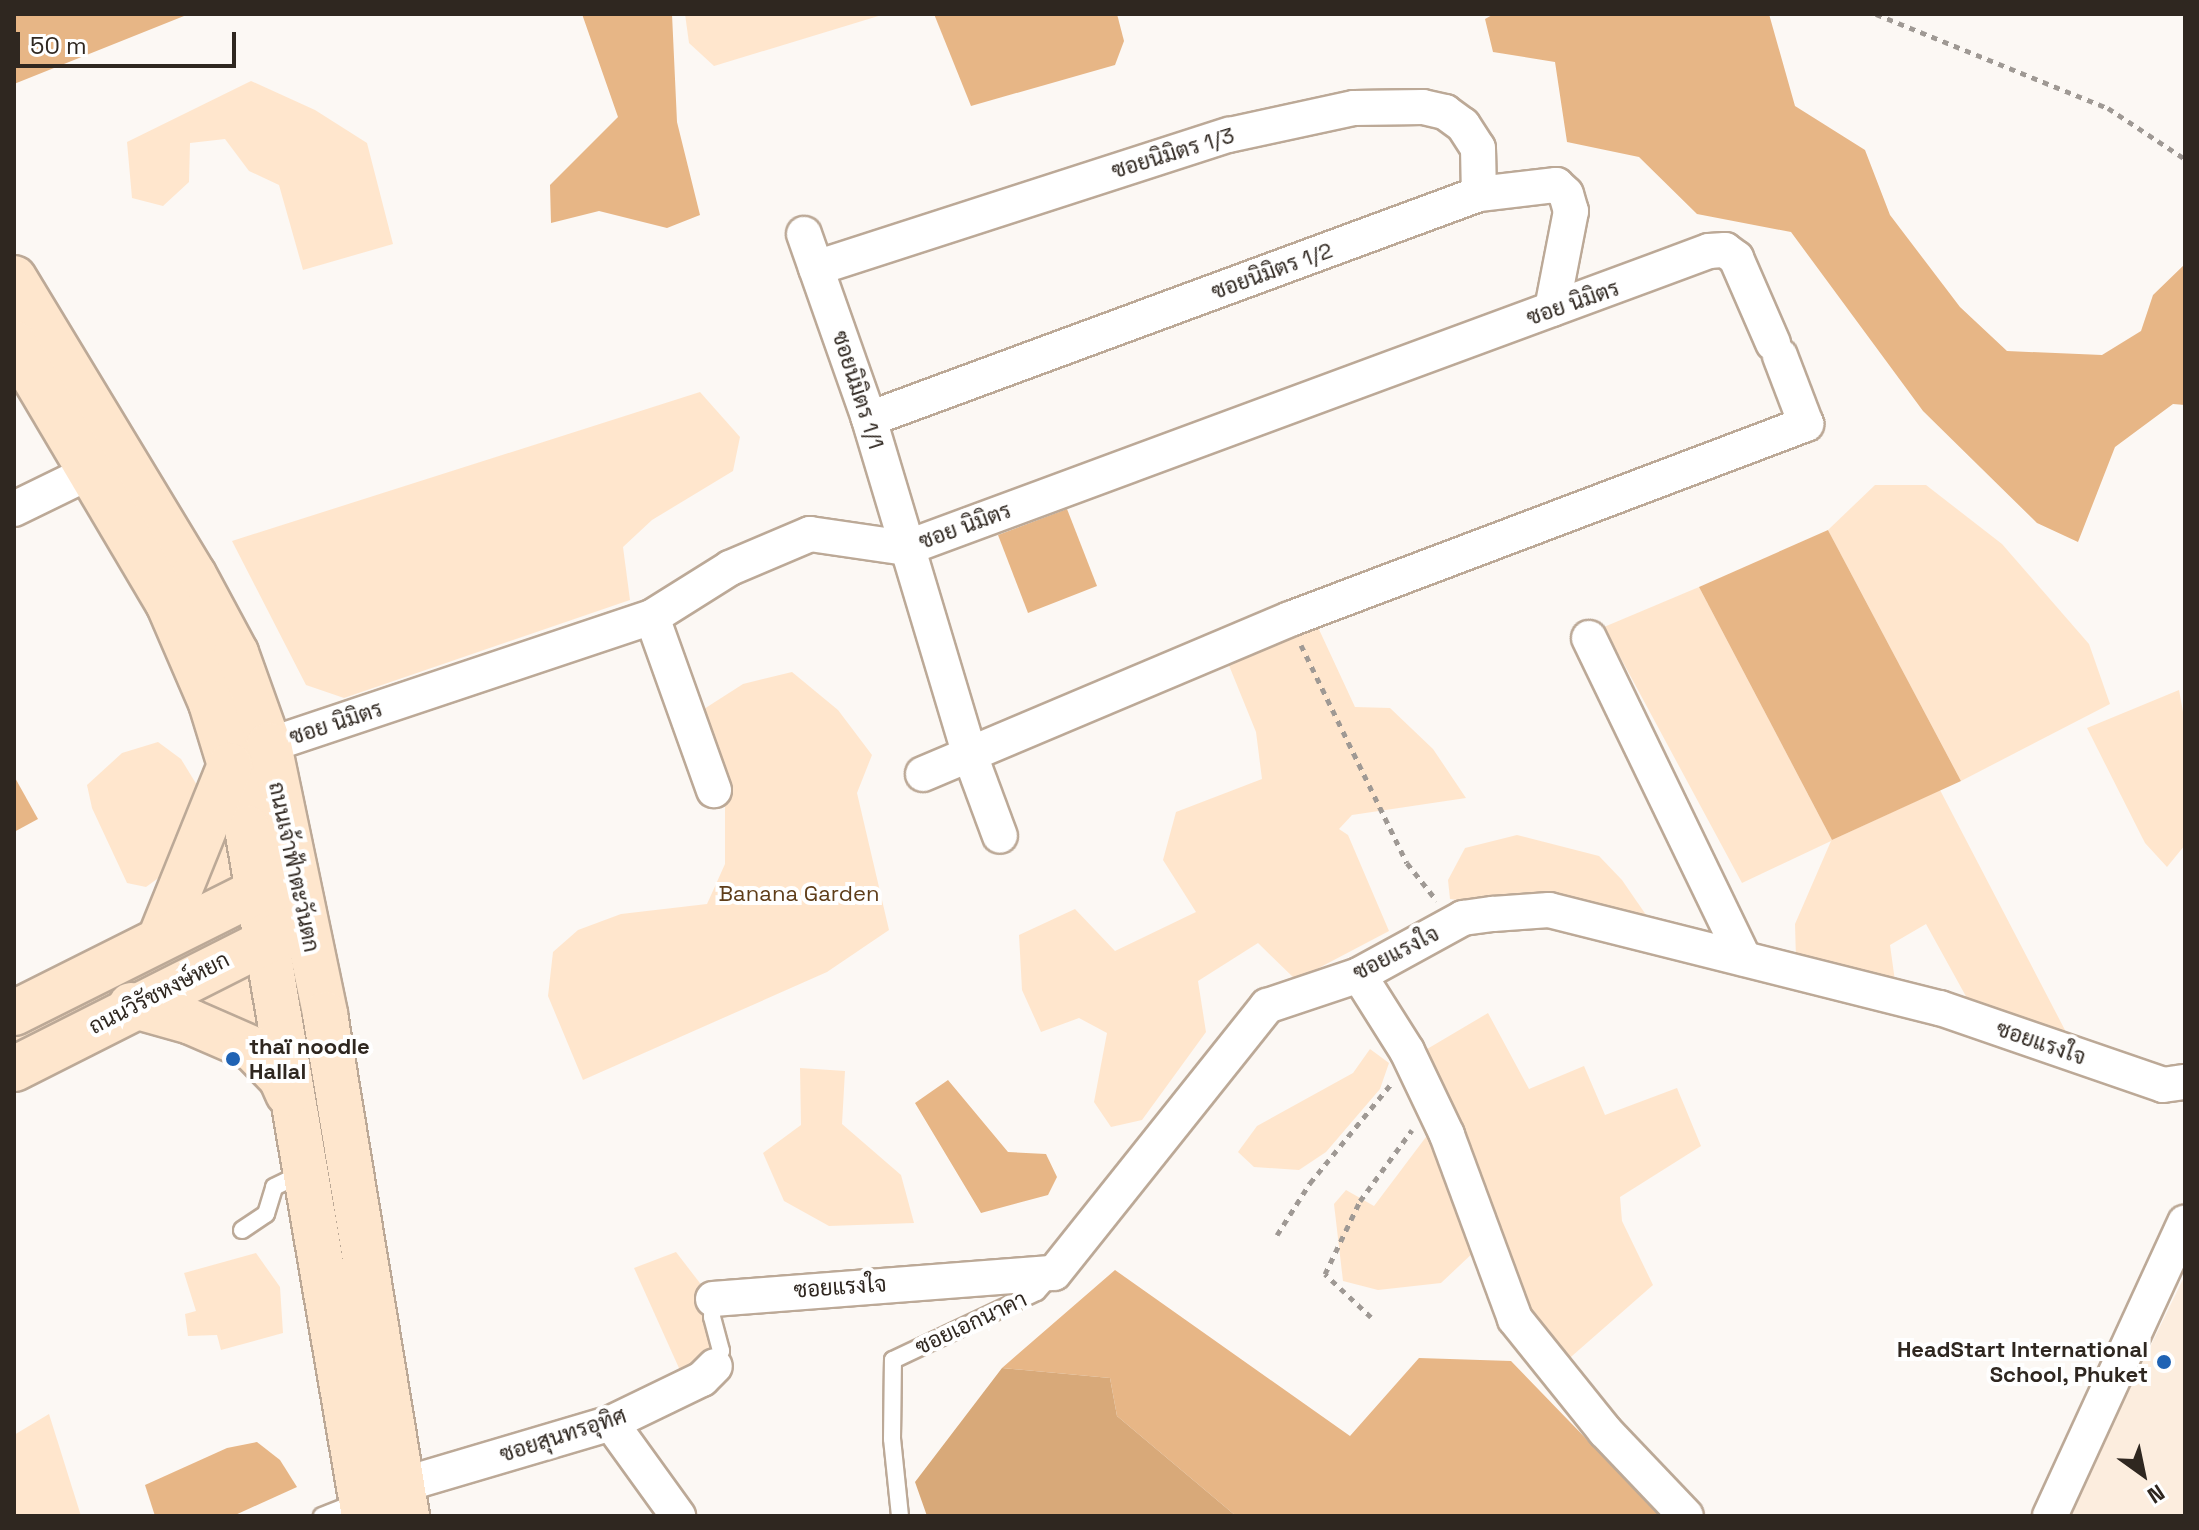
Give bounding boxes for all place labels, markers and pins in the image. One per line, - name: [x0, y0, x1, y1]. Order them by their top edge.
- place label: thaï noodle Hallal: [249, 1033, 370, 1084]
- marker: thaï noodle Hallal: [224, 1050, 242, 1068]
- place label: HeadStart International School, Phuket: [1897, 1336, 2148, 1388]
- marker: HeadStart International School, Phuket: [2155, 1353, 2173, 1371]

